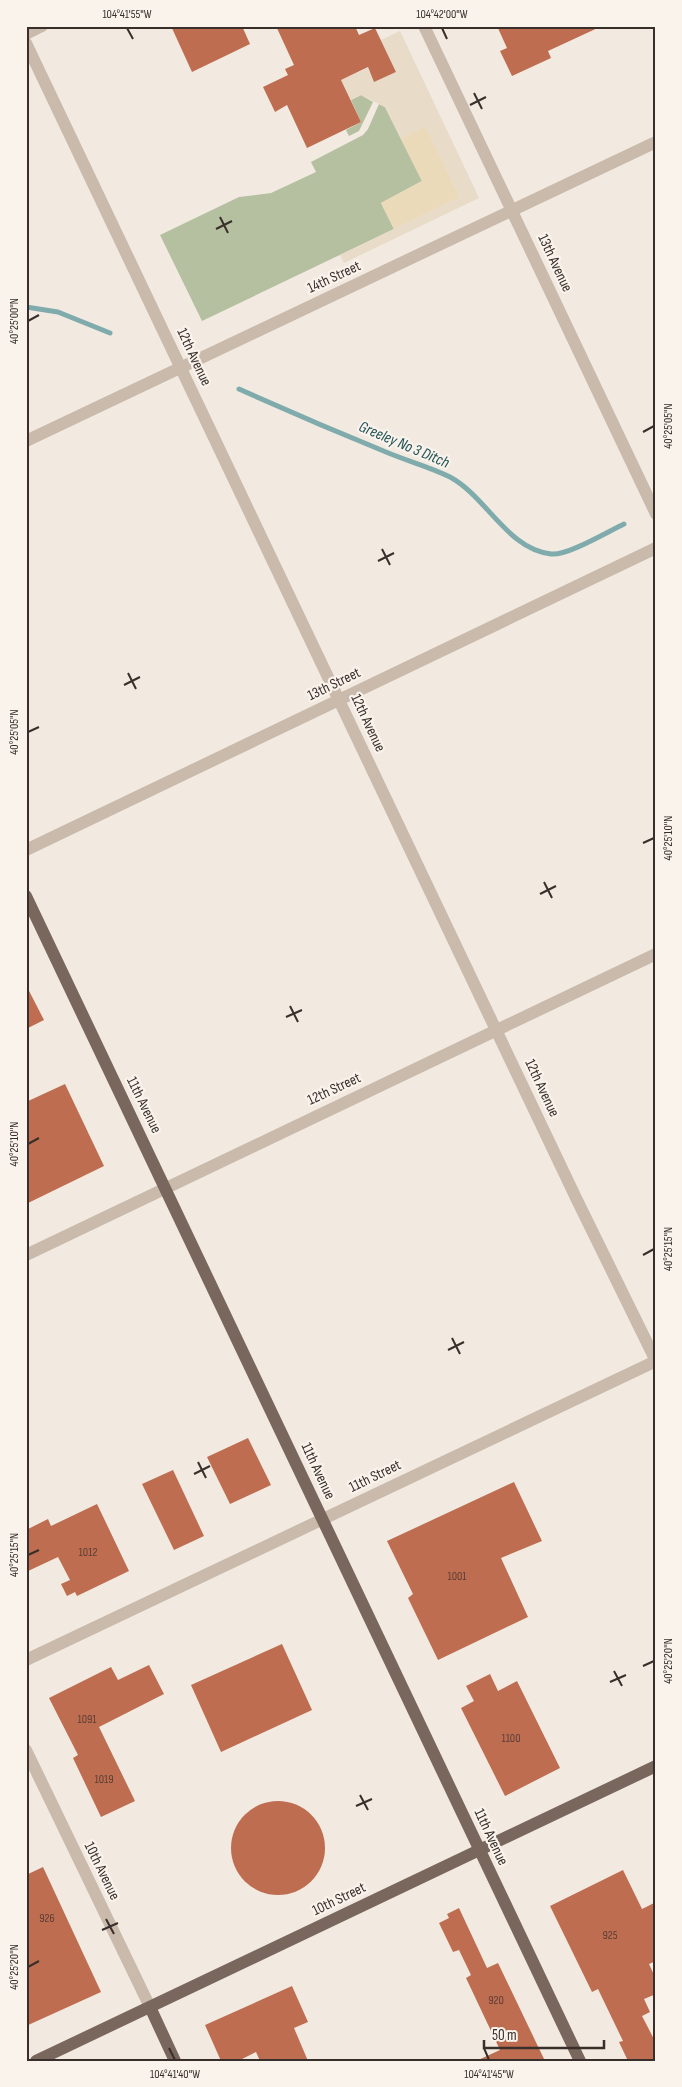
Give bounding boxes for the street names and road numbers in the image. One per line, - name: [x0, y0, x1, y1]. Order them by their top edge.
- street label: 13th Avenue: [533, 231, 577, 295]
- street label: 14th Street: [304, 256, 364, 298]
- street label: 12th Avenue: [172, 325, 216, 389]
- street label: 13th Street: [304, 663, 364, 705]
- street label: 12th Avenue: [346, 691, 390, 755]
- street label: 12th Avenue: [520, 1056, 564, 1120]
- street label: 12th Street: [304, 1068, 364, 1110]
- street label: 11th Avenue: [122, 1074, 166, 1136]
- street label: 11th Avenue: [297, 1440, 339, 1502]
- street label: 11th Street: [346, 1455, 404, 1497]
- street label: 11th Avenue: [470, 1806, 512, 1868]
- street label: 10th Avenue: [80, 1839, 124, 1903]
- street label: 10th Street: [309, 1878, 369, 1920]

